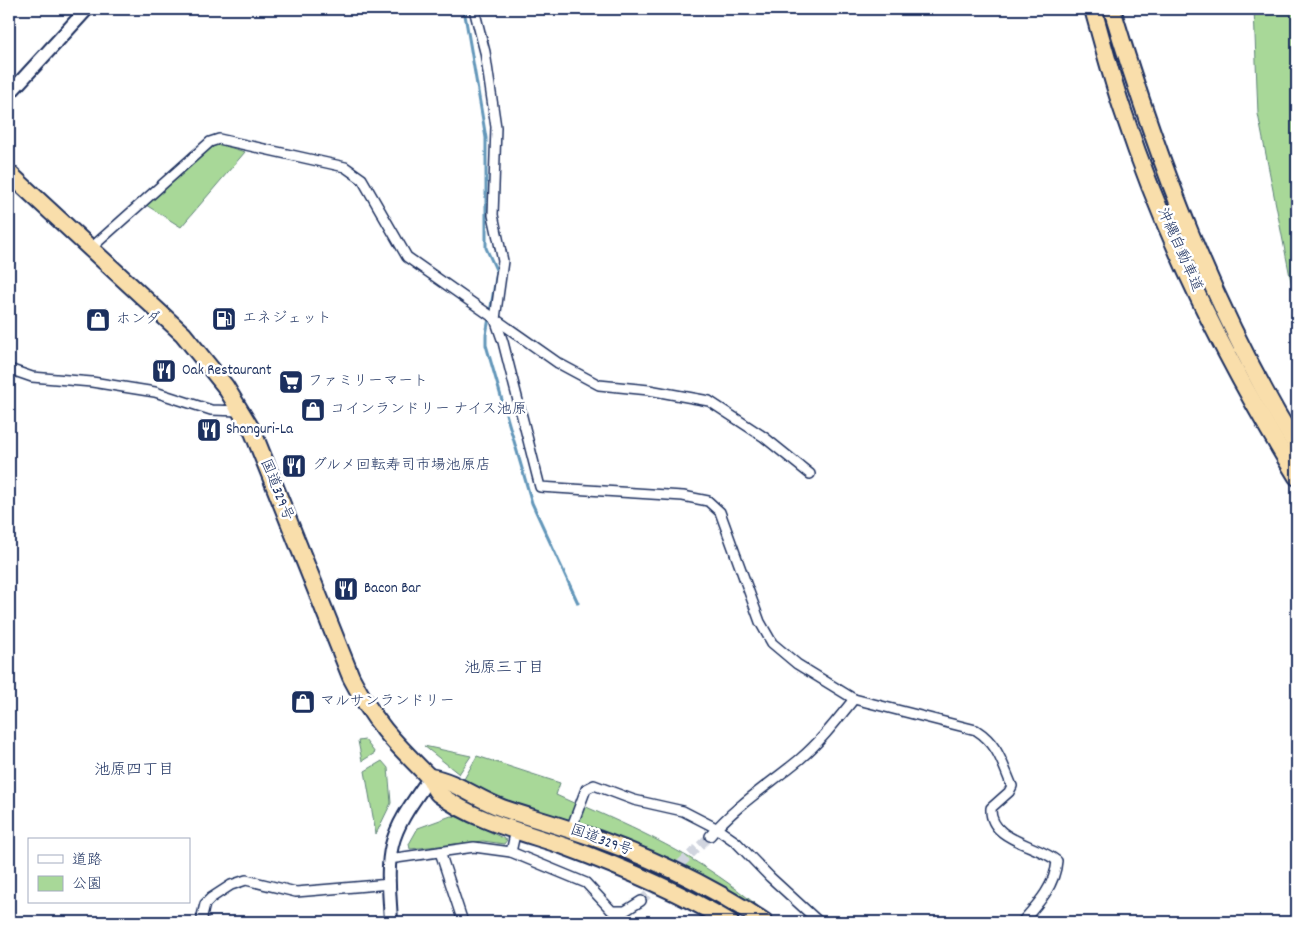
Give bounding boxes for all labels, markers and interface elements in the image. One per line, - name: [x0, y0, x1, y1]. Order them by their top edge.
- street label: 沖縄自動車道: [1151, 204, 1207, 296]
- fuel station icon: エネジェット: [211, 306, 237, 332]
- shop icon: ホンダ: [85, 307, 111, 333]
- place label: エネジェット: [242, 308, 332, 330]
- place label: ホンダ: [116, 309, 160, 331]
- restaurant icon: Oak Restaurant: [151, 358, 177, 384]
- place label: Oak Restaurant: [182, 360, 272, 382]
- supermarket icon: ファミリーマート: [278, 369, 304, 395]
- place label: ファミリーマート: [308, 371, 428, 393]
- shop icon: コインランドリー ナイス池原: [300, 397, 326, 423]
- place label: コインランドリー ナイス池原: [330, 399, 527, 421]
- restaurant icon: Shanguri-La: [196, 417, 222, 443]
- place label: Shanguri-La: [226, 419, 294, 441]
- restaurant icon: グルメ回転寿司市場池原店: [281, 453, 307, 479]
- place label: グルメ回転寿司市場池原店: [312, 455, 491, 477]
- street label: 国道329号: [254, 456, 298, 524]
- restaurant icon: Bacon Bar: [333, 576, 359, 602]
- place label: Bacon Bar: [364, 578, 421, 600]
- district label: 池原三丁目: [464, 657, 544, 680]
- shop icon: マルサンランドリー: [290, 689, 316, 715]
- place label: マルサンランドリー: [320, 691, 455, 713]
- district label: 池原四丁目: [94, 759, 174, 782]
- street label: 国道329号: [567, 820, 635, 862]
- legend: [28, 838, 190, 904]
- text: 道路: [72, 850, 102, 872]
- text: 公園: [72, 874, 102, 896]

